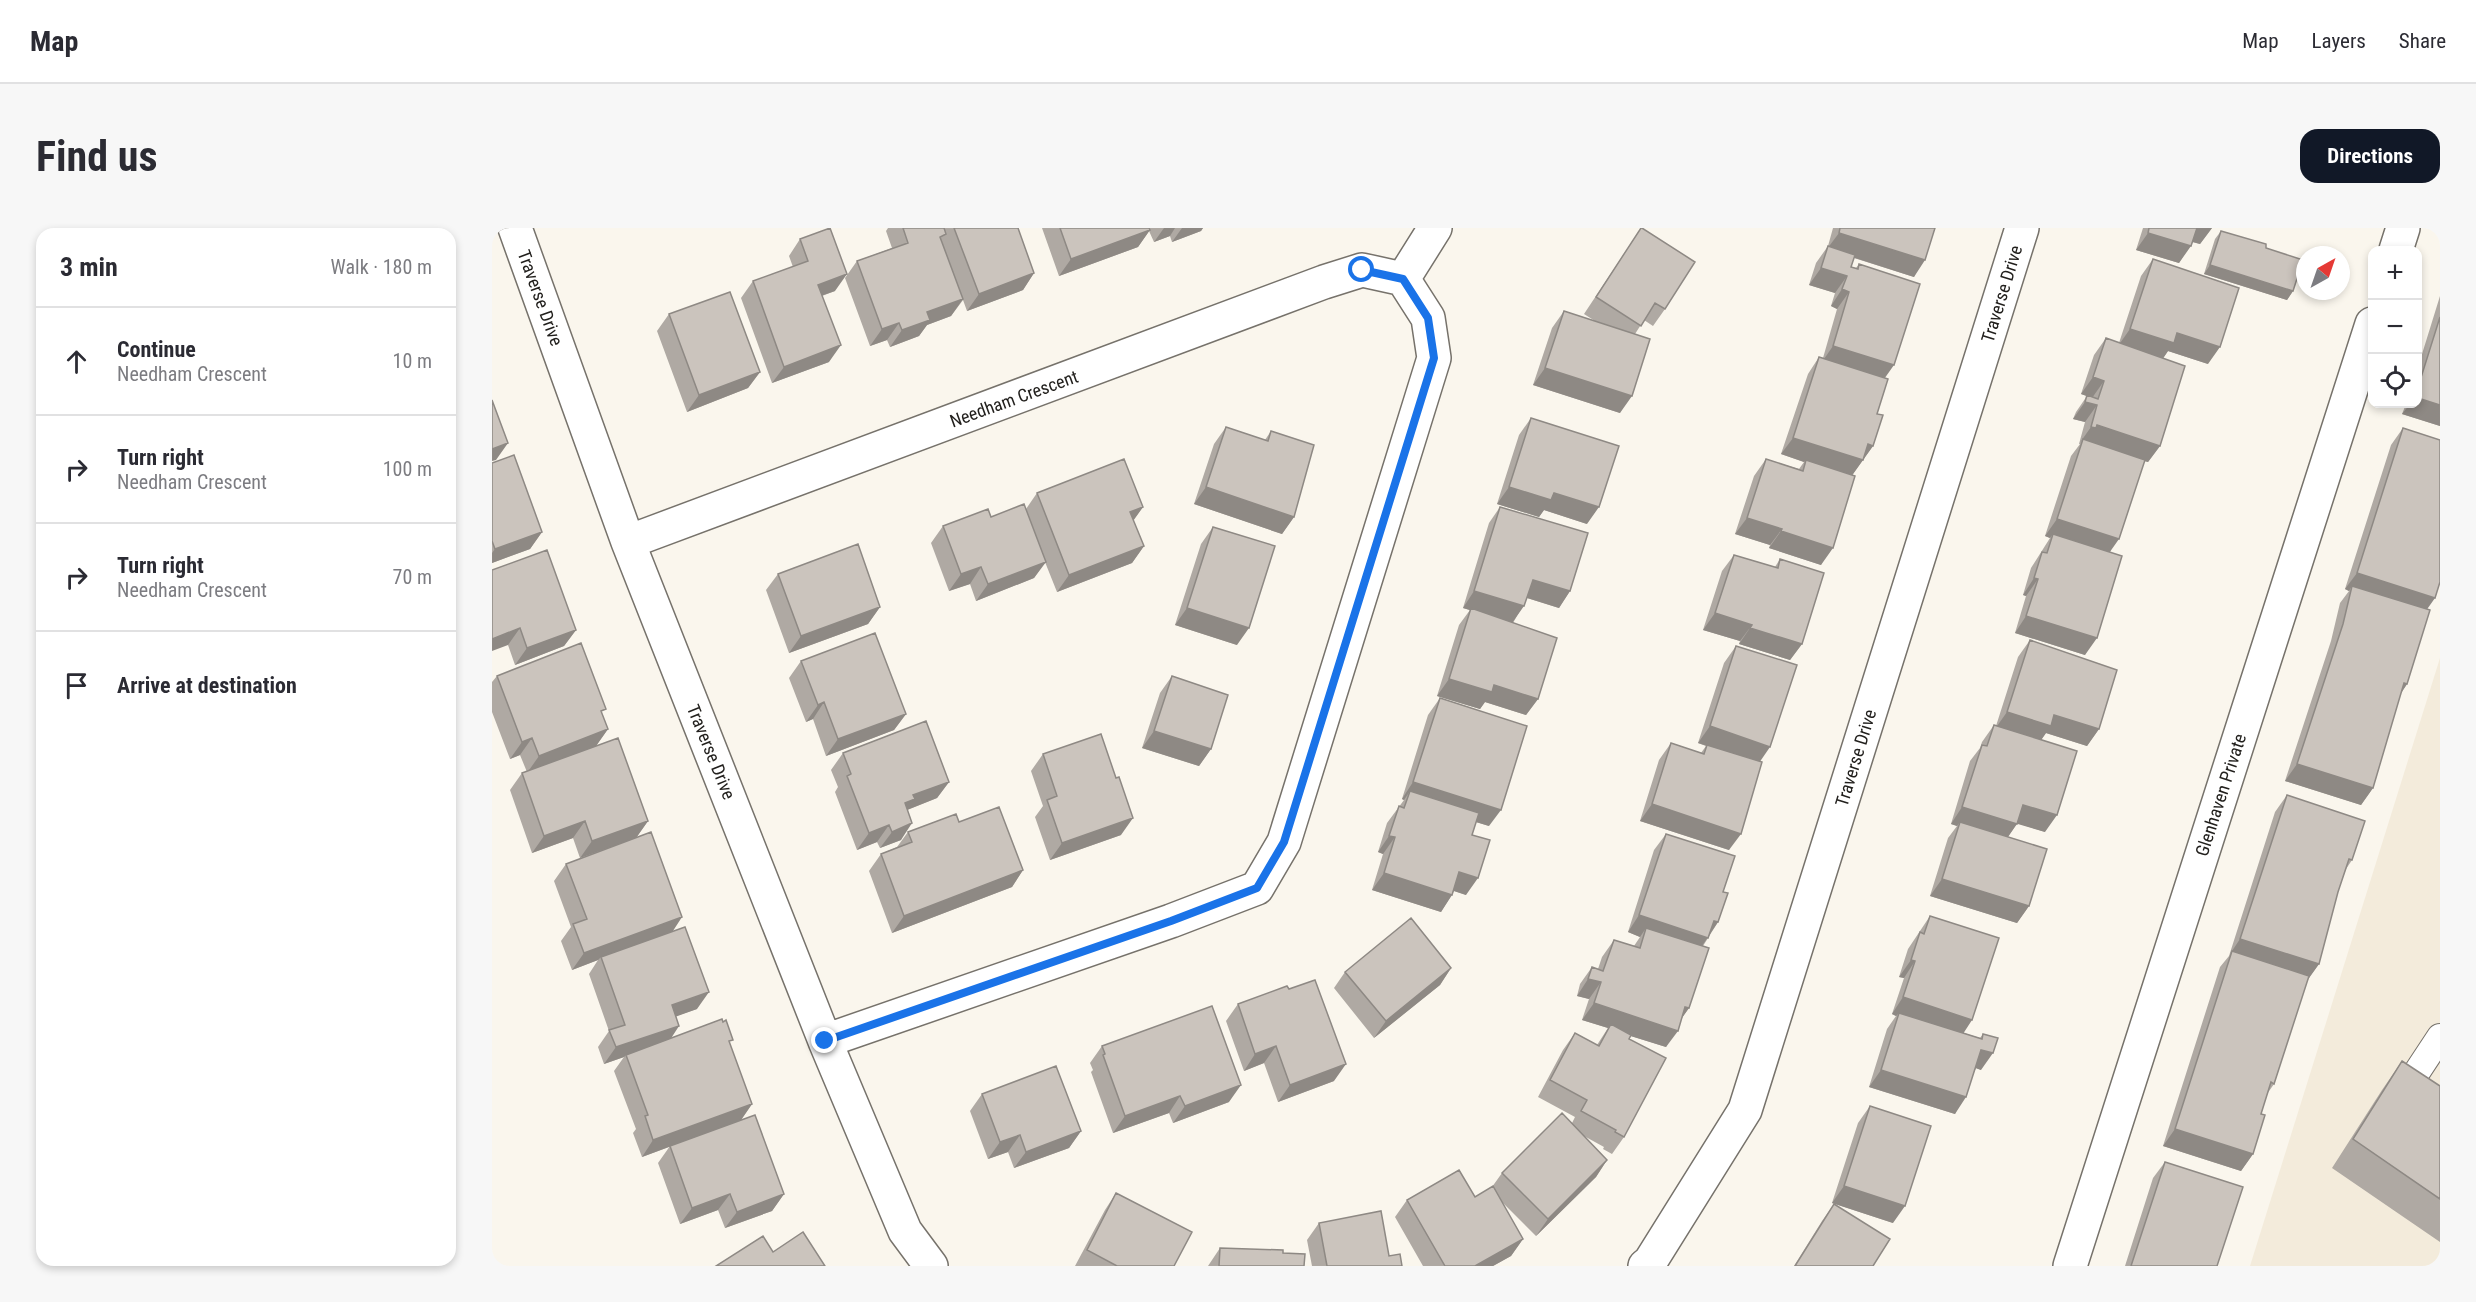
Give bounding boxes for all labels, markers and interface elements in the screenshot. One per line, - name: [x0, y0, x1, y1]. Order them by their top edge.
- text: Map: [30, 25, 78, 58]
- text: Map: [2242, 29, 2279, 53]
- text: Layers: [2312, 29, 2366, 53]
- text: Share: [2399, 29, 2446, 53]
- button: Directions: [2300, 129, 2440, 183]
- text: Find us: [36, 132, 157, 181]
- street label: Traverse Drive: [1977, 243, 2026, 345]
- north arrow: [2296, 246, 2350, 300]
- map controls: [2368, 246, 2422, 408]
- button: +: [2368, 246, 2422, 300]
- street label: Traverse Drive: [513, 247, 568, 349]
- text: 3 min: [60, 252, 118, 282]
- text: Walk · 180 m: [331, 255, 432, 279]
- route start: [1348, 256, 1374, 282]
- button: −: [2368, 300, 2422, 354]
- text: Continue: [117, 337, 196, 362]
- icon: ahead: [60, 345, 93, 378]
- text: 10 m: [393, 349, 432, 373]
- button: locate: [2368, 354, 2422, 408]
- text: Needham Crescent: [117, 362, 267, 386]
- street label: Needham Crescent: [947, 366, 1081, 431]
- text: Turn right: [117, 445, 204, 470]
- icon: right: [60, 453, 93, 486]
- text: 100 m: [383, 457, 432, 481]
- text: Needham Crescent: [117, 470, 267, 494]
- text: Turn right: [117, 553, 204, 578]
- icon: right: [60, 561, 93, 594]
- text: 70 m: [393, 565, 432, 589]
- text: Needham Crescent: [117, 578, 267, 602]
- icon: arrive: [60, 669, 93, 702]
- text: Arrive at destination: [117, 673, 297, 698]
- street label: Traverse Drive: [683, 701, 740, 802]
- street label: Traverse Drive: [1831, 707, 1880, 809]
- street label: Glenhaven Private: [2191, 731, 2250, 859]
- route end: [811, 1027, 837, 1053]

